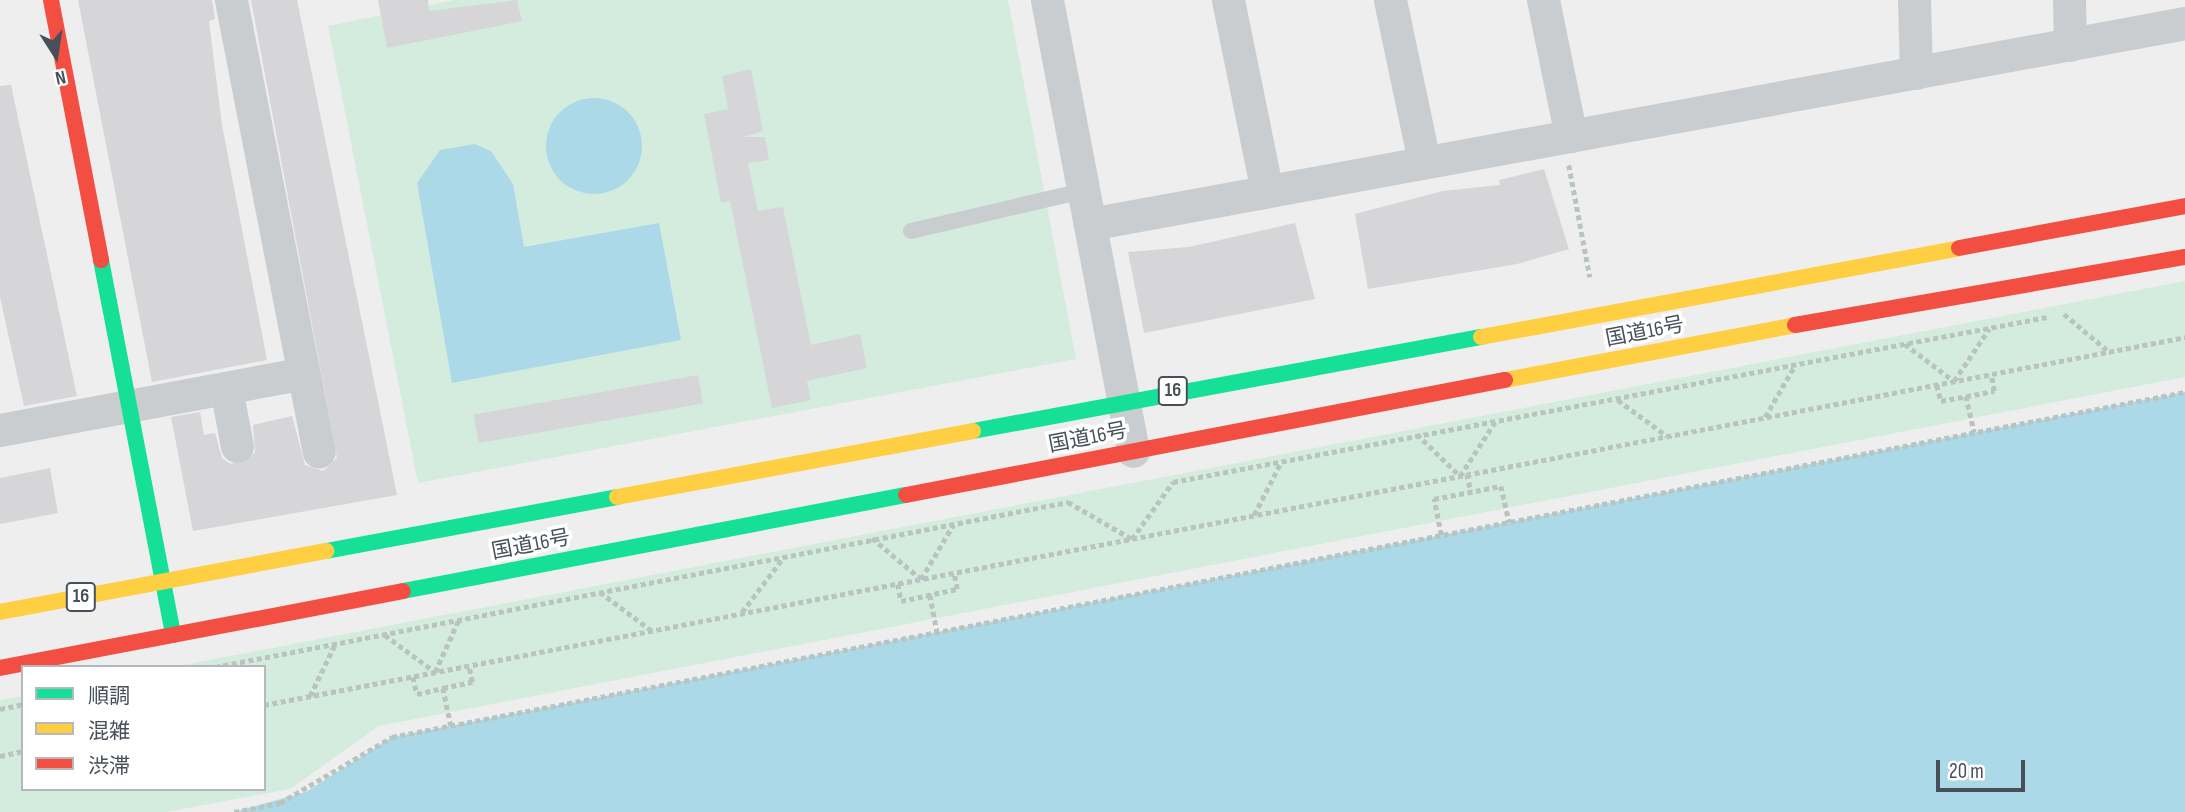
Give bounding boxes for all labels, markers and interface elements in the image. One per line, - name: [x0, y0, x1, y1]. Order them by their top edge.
- north arrow: [21, 21, 91, 91]
- text: N: [53, 65, 68, 89]
- street label: 国道16号: [1604, 312, 1686, 352]
- road number: 16: [1157, 376, 1189, 406]
- street label: 国道16号: [1047, 418, 1129, 458]
- street label: 国道16号: [490, 525, 572, 565]
- road number: 16: [65, 582, 97, 612]
- legend: [21, 665, 266, 791]
- text: 順調: [88, 684, 130, 709]
- text: 混雑: [88, 719, 130, 744]
- scale bar: [1940, 746, 2029, 790]
- text: 渋滞: [88, 754, 130, 779]
- text: 20 m: [1949, 759, 1984, 784]

